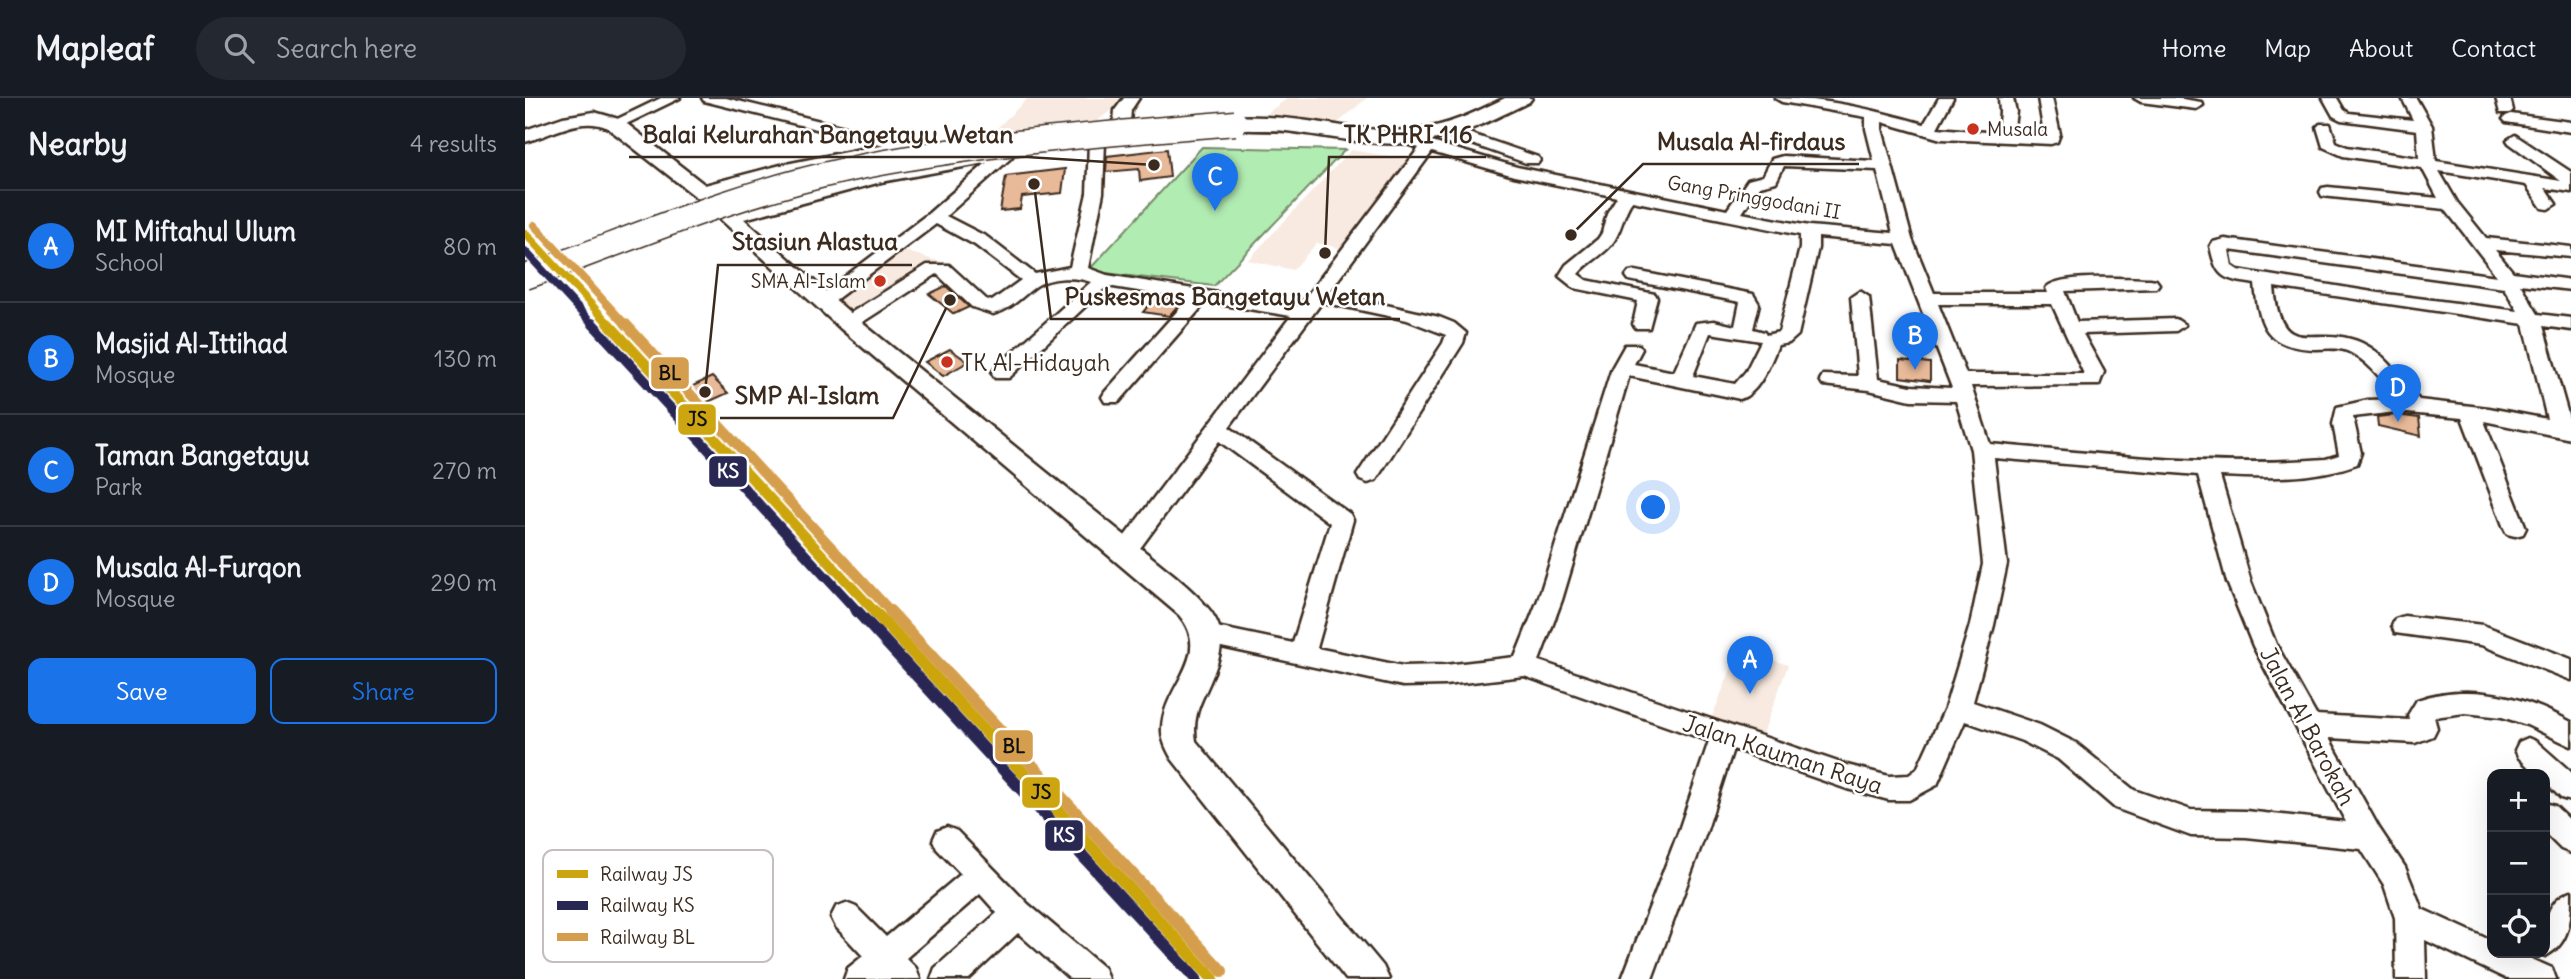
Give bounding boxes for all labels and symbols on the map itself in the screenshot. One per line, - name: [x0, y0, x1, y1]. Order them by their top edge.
- callout: Balai Kelurahan Bangetayu Wetan: [629, 112, 1027, 157]
- callout: TK PHRI 116: [1329, 112, 1486, 157]
- place label: Musala: [1987, 117, 2048, 141]
- text: Balai Kelurahan Bangetayu Wetan: [643, 119, 1013, 149]
- text: TK PHRI 116: [1343, 119, 1473, 149]
- callout: Musala Al-firdaus: [1643, 119, 1859, 164]
- marker: Musala: [1965, 121, 1981, 137]
- text: Musala Al-firdaus: [1657, 126, 1845, 156]
- pin: C: [1192, 153, 1238, 211]
- street label: Gang Pringgodani II: [1666, 170, 1842, 224]
- callout: Stasiun Alastua: [718, 220, 912, 265]
- text: Stasiun Alastua: [732, 226, 898, 256]
- place label: SMA Al-Islam: [751, 269, 866, 293]
- marker: SMA Al-Islam: [872, 273, 888, 289]
- callout: Puskesmas Bangetayu Wetan: [1051, 274, 1400, 319]
- text: Puskesmas Bangetayu Wetan: [1065, 281, 1386, 311]
- pin: B: [1892, 312, 1938, 370]
- place label: TK Al-Hidayah: [961, 348, 1110, 377]
- marker: TK Al-Hidayah: [939, 354, 955, 370]
- line badge: BL: [650, 356, 690, 390]
- text: BL: [659, 361, 682, 385]
- pin: D: [2375, 364, 2421, 422]
- callout: SMP Al-Islam: [720, 373, 893, 418]
- text: SMP Al-Islam: [735, 380, 879, 410]
- line badge: JS: [677, 403, 717, 436]
- text: JS: [687, 407, 708, 431]
- line badge: KS: [708, 455, 748, 488]
- text: KS: [717, 459, 740, 483]
- your location: [1636, 490, 1670, 524]
- pin: A: [1727, 636, 1773, 694]
- street label: Jalan Al Barokah: [2254, 642, 2362, 810]
- street label: Jalan Kauman Raya: [1680, 708, 1886, 800]
- line badge: BL: [994, 729, 1034, 763]
- text: BL: [1003, 734, 1026, 758]
- line badge: JS: [1021, 776, 1061, 809]
- text: JS: [1031, 780, 1052, 804]
- line badge: KS: [1044, 819, 1084, 852]
- text: KS: [1053, 823, 1076, 847]
- legend: [543, 850, 773, 962]
- text: Railway JS: [600, 862, 693, 886]
- text: Railway KS: [600, 893, 695, 917]
- text: Railway BL: [600, 925, 695, 949]

